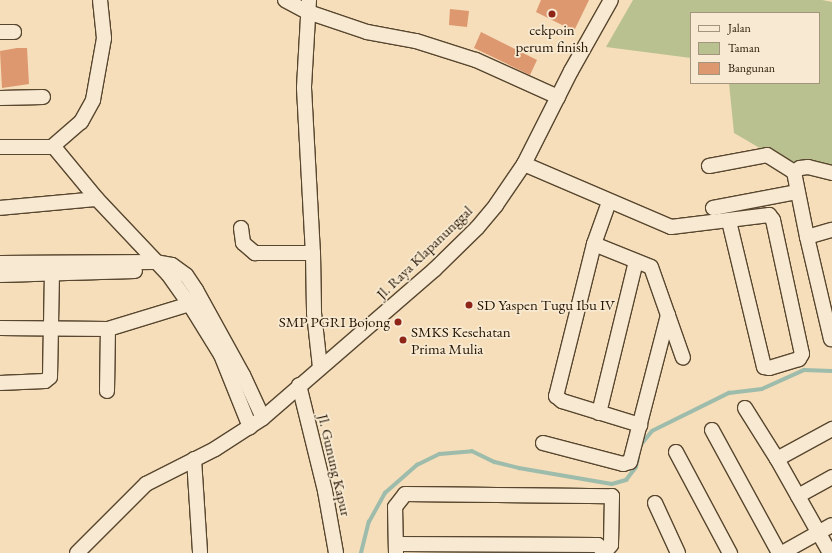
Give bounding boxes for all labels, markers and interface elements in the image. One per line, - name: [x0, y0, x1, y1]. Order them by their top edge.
- marker: cekpoin perum finish: [547, 9, 557, 19]
- legend: [690, 12, 820, 84]
- place label: cekpoin perum finish: [515, 20, 589, 55]
- text: Jalan: [728, 20, 751, 36]
- text: Taman: [728, 40, 760, 56]
- text: Bangunan: [728, 60, 775, 76]
- street label: Jl. Raya Klapanunggal: [372, 202, 476, 302]
- place label: SD Yaspen Tugu Ibu IV: [477, 296, 615, 314]
- marker: SD Yaspen Tugu Ibu IV: [464, 300, 474, 310]
- place label: SMP PGRI Bojong: [279, 313, 390, 331]
- marker: SMP PGRI Bojong: [393, 317, 403, 327]
- place label: SMKS Kesehatan Prima Mulia: [411, 322, 511, 357]
- marker: SMKS Kesehatan Prima Mulia: [398, 335, 408, 345]
- street label: Jl. Gunung Kapur: [315, 412, 355, 518]

